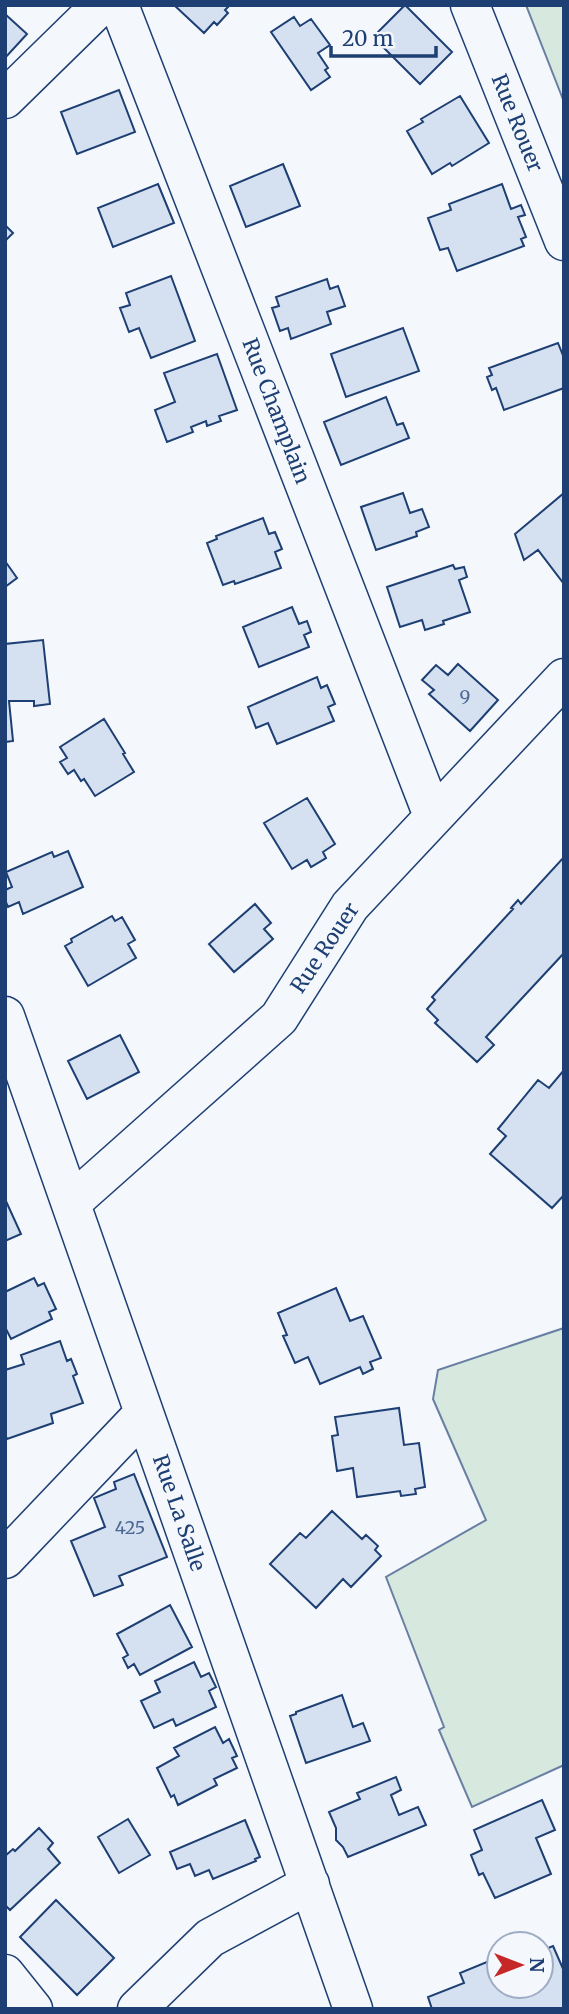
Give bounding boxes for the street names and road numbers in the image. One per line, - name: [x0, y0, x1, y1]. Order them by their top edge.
- street label: Rue Rouer: [486, 70, 549, 176]
- street label: Rue Champlain: [236, 334, 317, 488]
- street label: Rue Rouer: [284, 897, 365, 998]
- street label: Rue La Salle: [147, 1451, 212, 1575]

